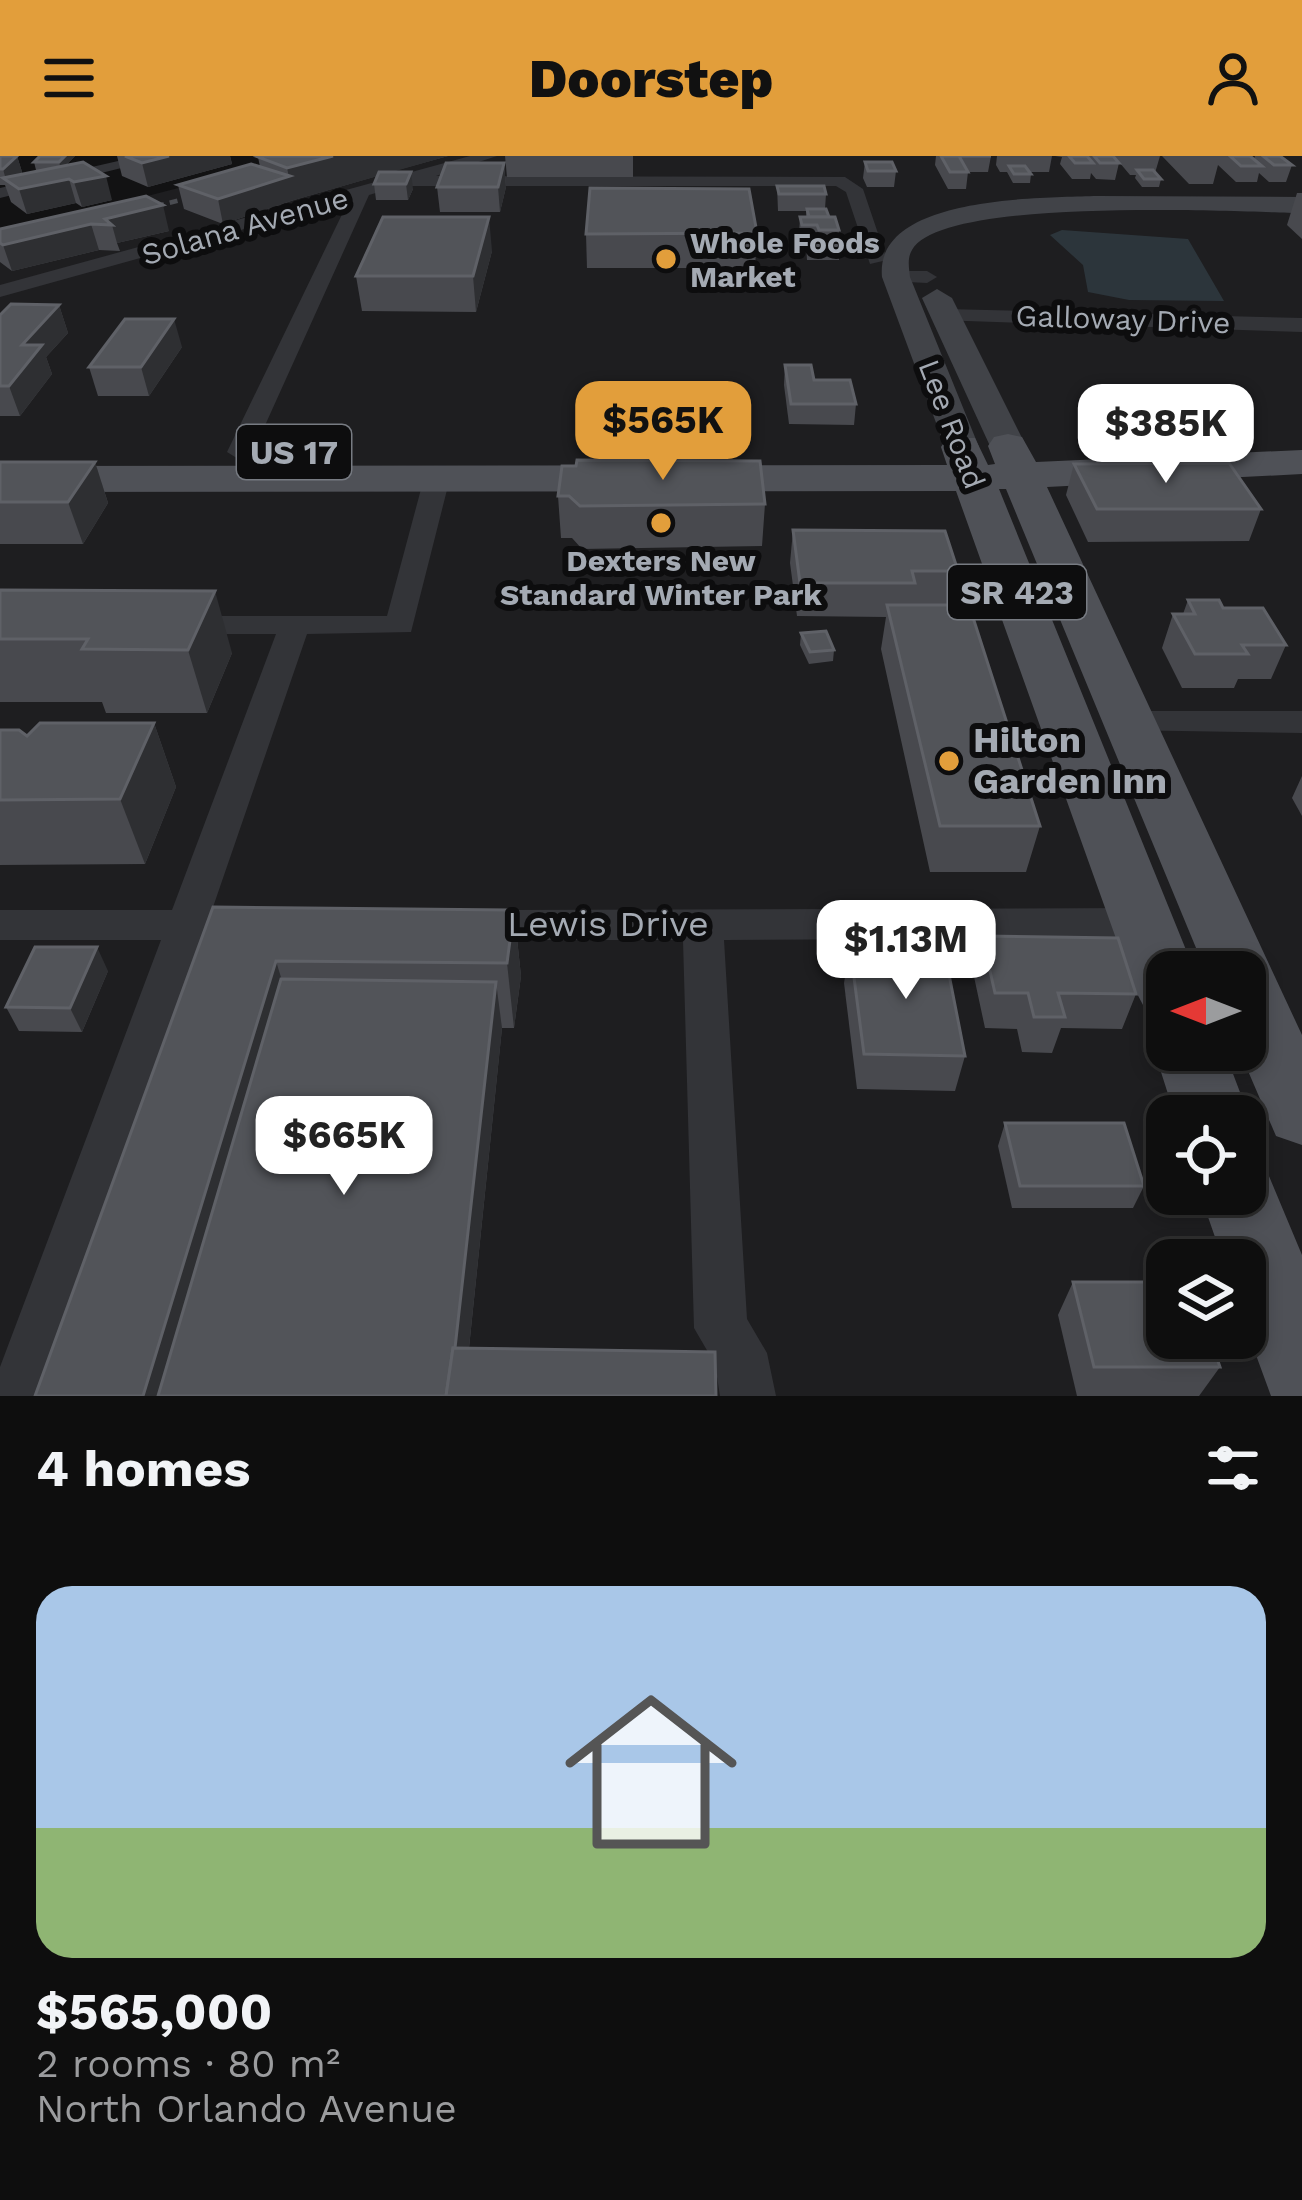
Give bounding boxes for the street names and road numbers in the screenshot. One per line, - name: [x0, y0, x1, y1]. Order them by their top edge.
- street label: Solana Avenue: [138, 180, 352, 272]
- street label: Galloway Drive: [1015, 298, 1231, 340]
- street label: Lee Road: [911, 354, 993, 494]
- road number: US 17: [237, 425, 351, 479]
- road number: SR 423: [948, 565, 1086, 619]
- street label: Lewis Drive: [507, 903, 709, 945]

